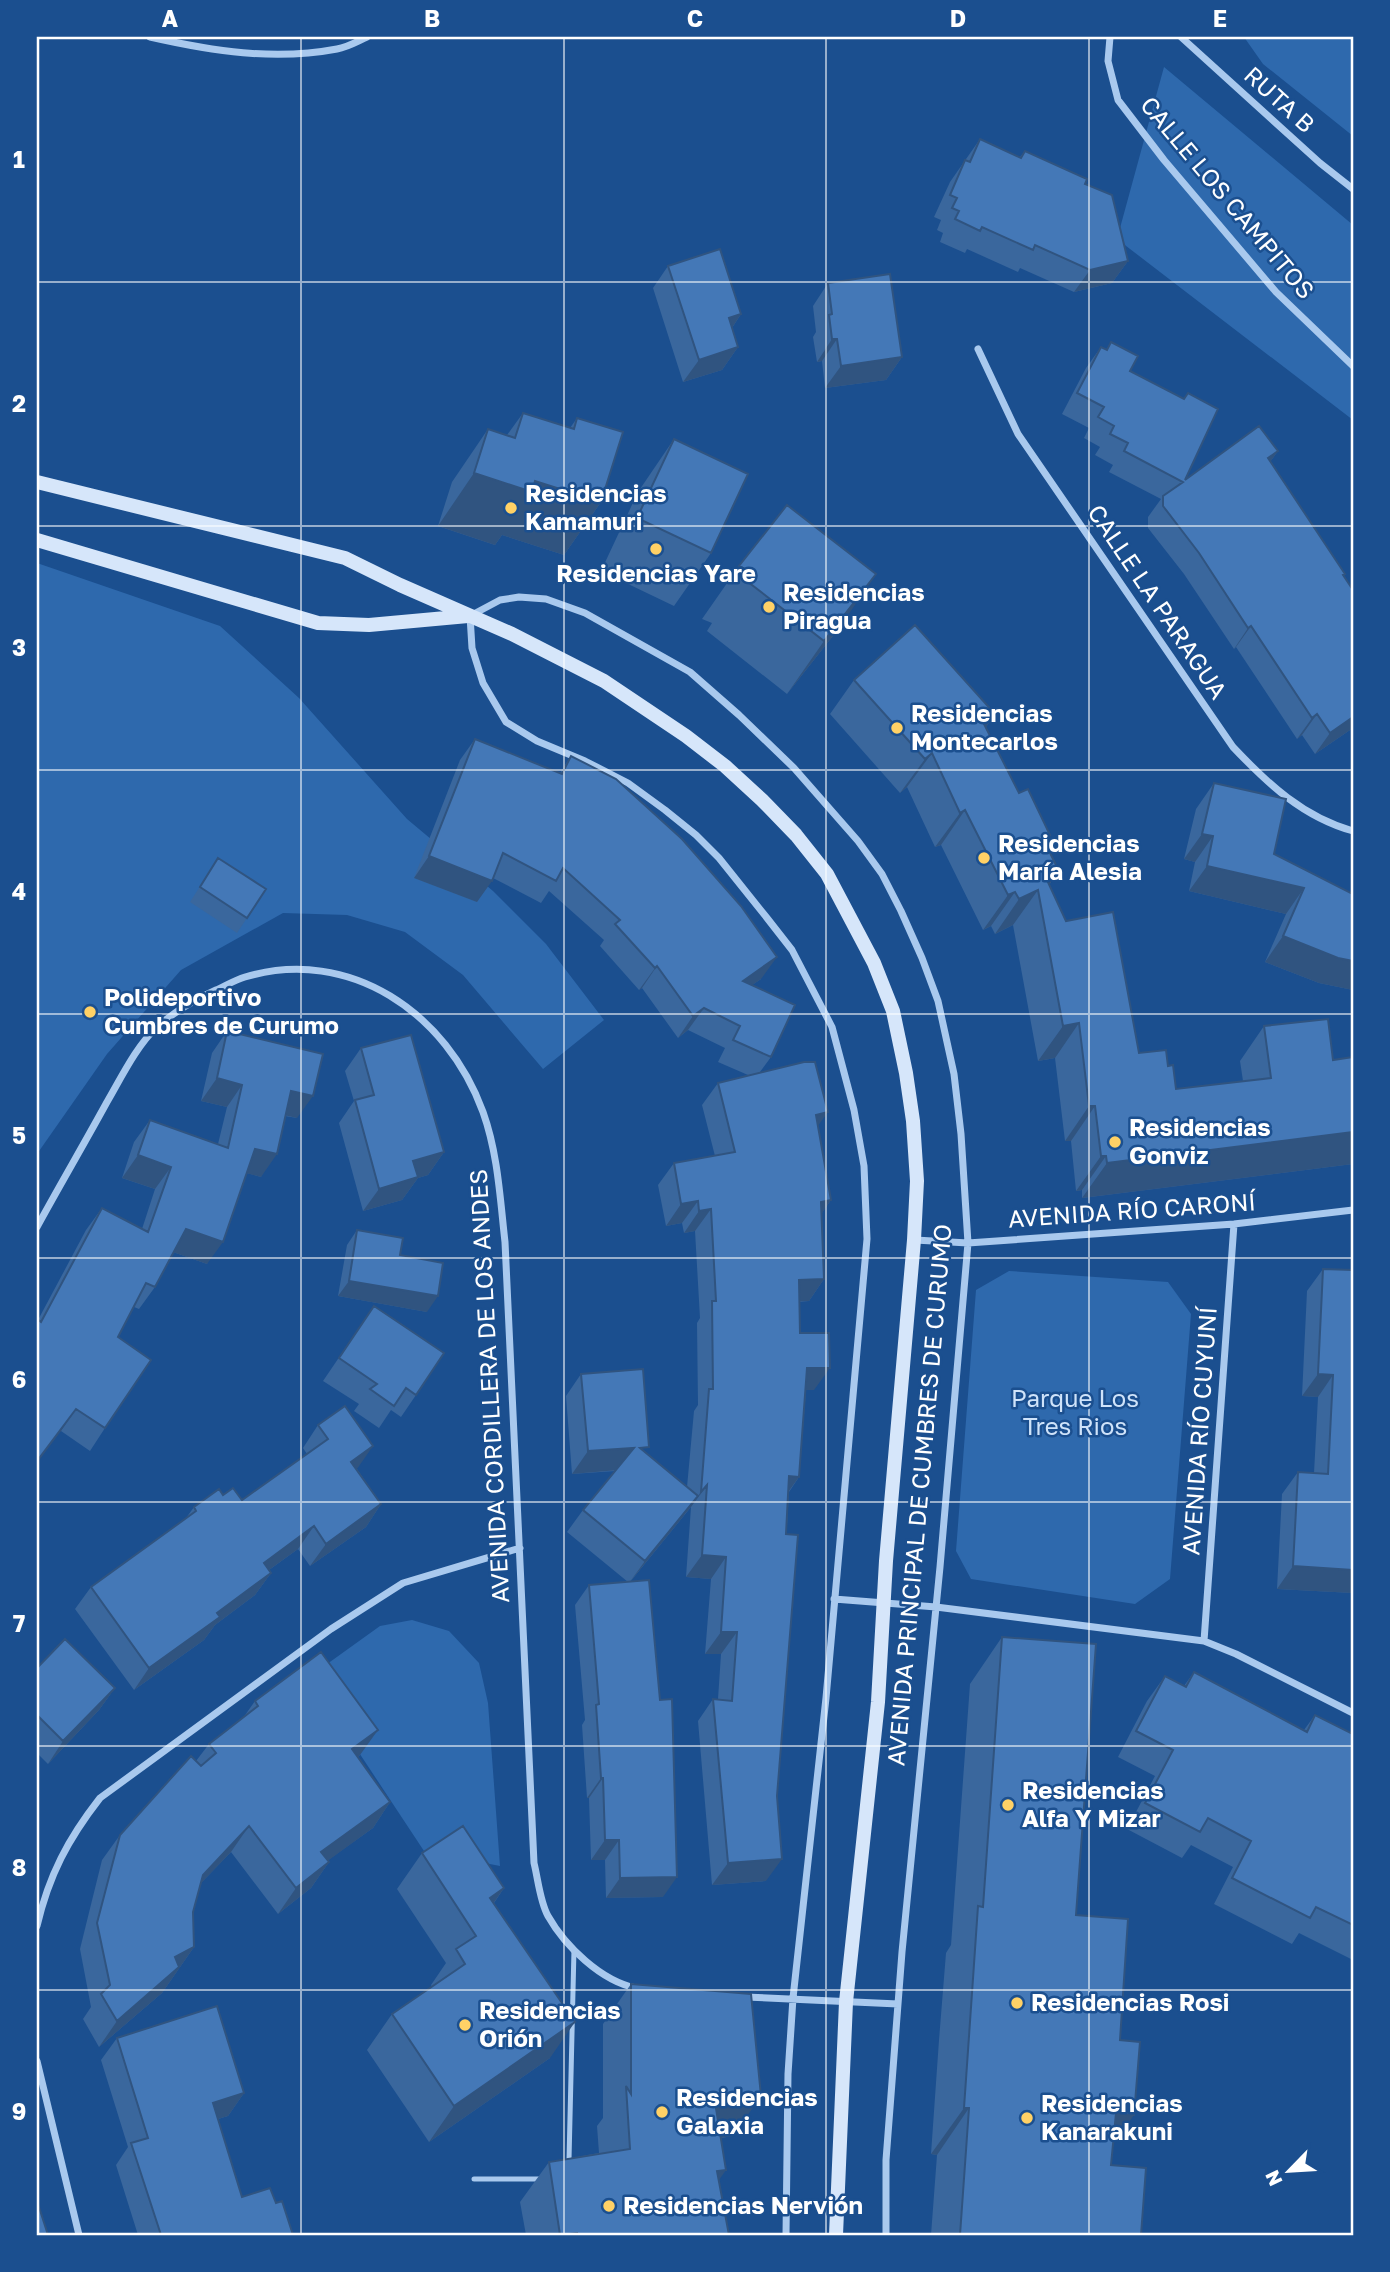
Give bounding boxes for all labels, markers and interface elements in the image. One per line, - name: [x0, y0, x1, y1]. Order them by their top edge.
- text: A: [162, 4, 179, 32]
- text: B: [424, 4, 440, 32]
- text: C: [687, 4, 703, 32]
- text: D: [950, 4, 966, 32]
- text: E: [1213, 4, 1227, 32]
- street label: RUTA B: [1239, 60, 1321, 138]
- street label: CALLE LOS CAMPITOS: [1135, 90, 1321, 304]
- text: 1: [13, 145, 25, 173]
- text: 2: [12, 389, 26, 417]
- place label: Residencias Kamamuri: [525, 478, 667, 535]
- street label: CALLE LA PARAGUA: [1082, 499, 1234, 704]
- marker: Residencias Kamamuri: [503, 500, 519, 516]
- marker: Residencias Yare: [648, 541, 664, 557]
- place label: Residencias Yare: [556, 558, 756, 587]
- place label: Residencias Piragua: [783, 577, 925, 634]
- marker: Residencias Piragua: [761, 599, 777, 615]
- text: 3: [12, 633, 26, 661]
- place label: Residencias Montecarlos: [911, 698, 1058, 755]
- marker: Residencias Montecarlos: [889, 720, 905, 736]
- place label: Residencias María Alesia: [998, 828, 1142, 885]
- marker: Residencias María Alesia: [976, 850, 992, 866]
- text: 4: [12, 877, 26, 905]
- place label: Polideportivo Cumbres de Curumo: [104, 982, 339, 1039]
- marker: Polideportivo Cumbres de Curumo: [82, 1004, 98, 1020]
- place label: Residencias Gonviz: [1129, 1112, 1271, 1169]
- text: 5: [12, 1121, 26, 1149]
- marker: Residencias Gonviz: [1107, 1134, 1123, 1150]
- street label: AVENIDA CORDILLERA DE LOS ANDES: [463, 1168, 514, 1604]
- street label: AVENIDA RÍO CARONÍ: [1007, 1186, 1258, 1233]
- street label: AVENIDA PRINCIPAL DE CUMBRES DE CURUMO: [880, 1223, 957, 1767]
- street label: AVENIDA RÍO CUYUNÍ: [1175, 1304, 1222, 1556]
- text: 6: [12, 1365, 26, 1393]
- park label: Parque Los Tres Rios: [1011, 1383, 1139, 1440]
- text: 7: [13, 1609, 25, 1637]
- place label: Residencias Alfa Y Mizar: [1022, 1775, 1164, 1832]
- marker: Residencias Alfa Y Mizar: [1000, 1797, 1016, 1813]
- text: 8: [12, 1853, 26, 1881]
- place label: Residencias Rosi: [1031, 1987, 1229, 2016]
- place label: Residencias Orión: [479, 1995, 621, 2052]
- marker: Residencias Rosi: [1009, 1995, 1025, 2011]
- marker: Residencias Orión: [457, 2017, 473, 2033]
- place label: Residencias Galaxia: [676, 2082, 818, 2139]
- place label: Residencias Kanarakuni: [1041, 2088, 1183, 2145]
- text: 9: [12, 2097, 26, 2125]
- marker: Residencias Galaxia: [654, 2104, 670, 2120]
- marker: Residencias Kanarakuni: [1019, 2110, 1035, 2126]
- north arrow: [1254, 2136, 1324, 2206]
- text: N: [1260, 2167, 1287, 2190]
- place label: Residencias Nervión: [623, 2190, 863, 2219]
- marker: Residencias Nervión: [601, 2198, 617, 2214]

